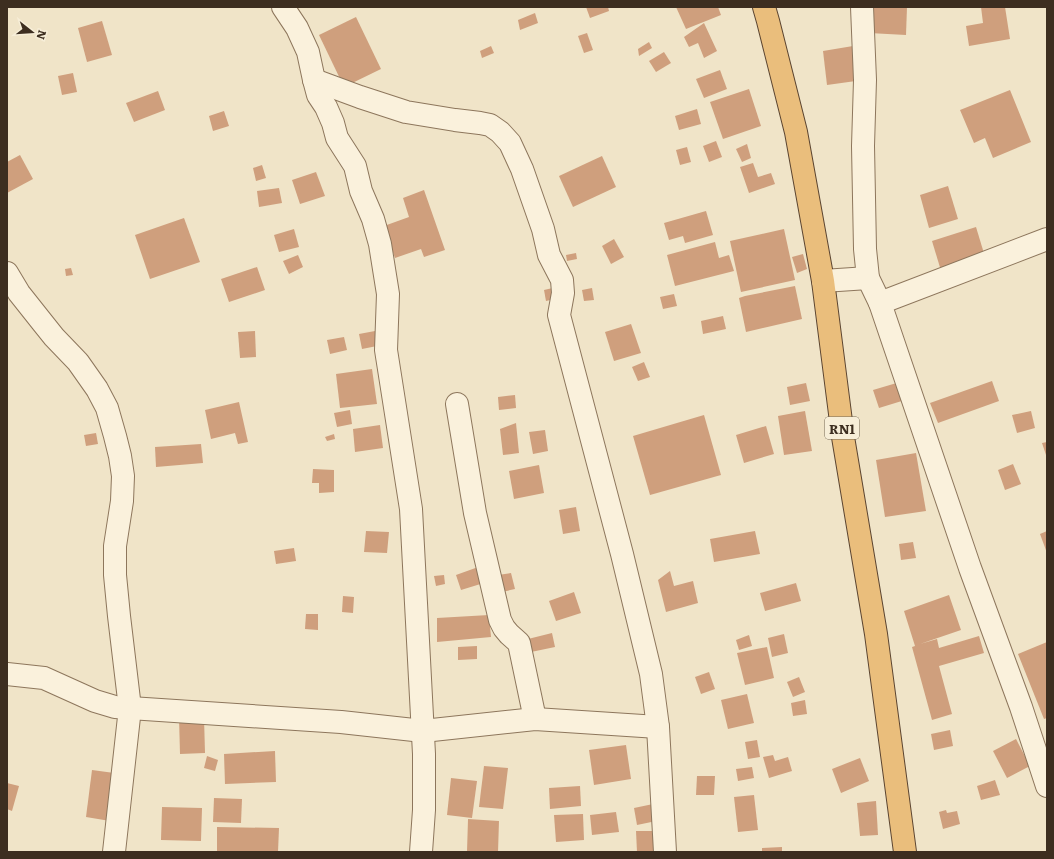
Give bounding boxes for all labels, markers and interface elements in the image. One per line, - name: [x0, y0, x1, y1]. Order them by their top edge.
- north arrow: [12, 12, 52, 52]
- text: N: [34, 28, 52, 42]
- road number: RN1: [825, 417, 859, 439]

